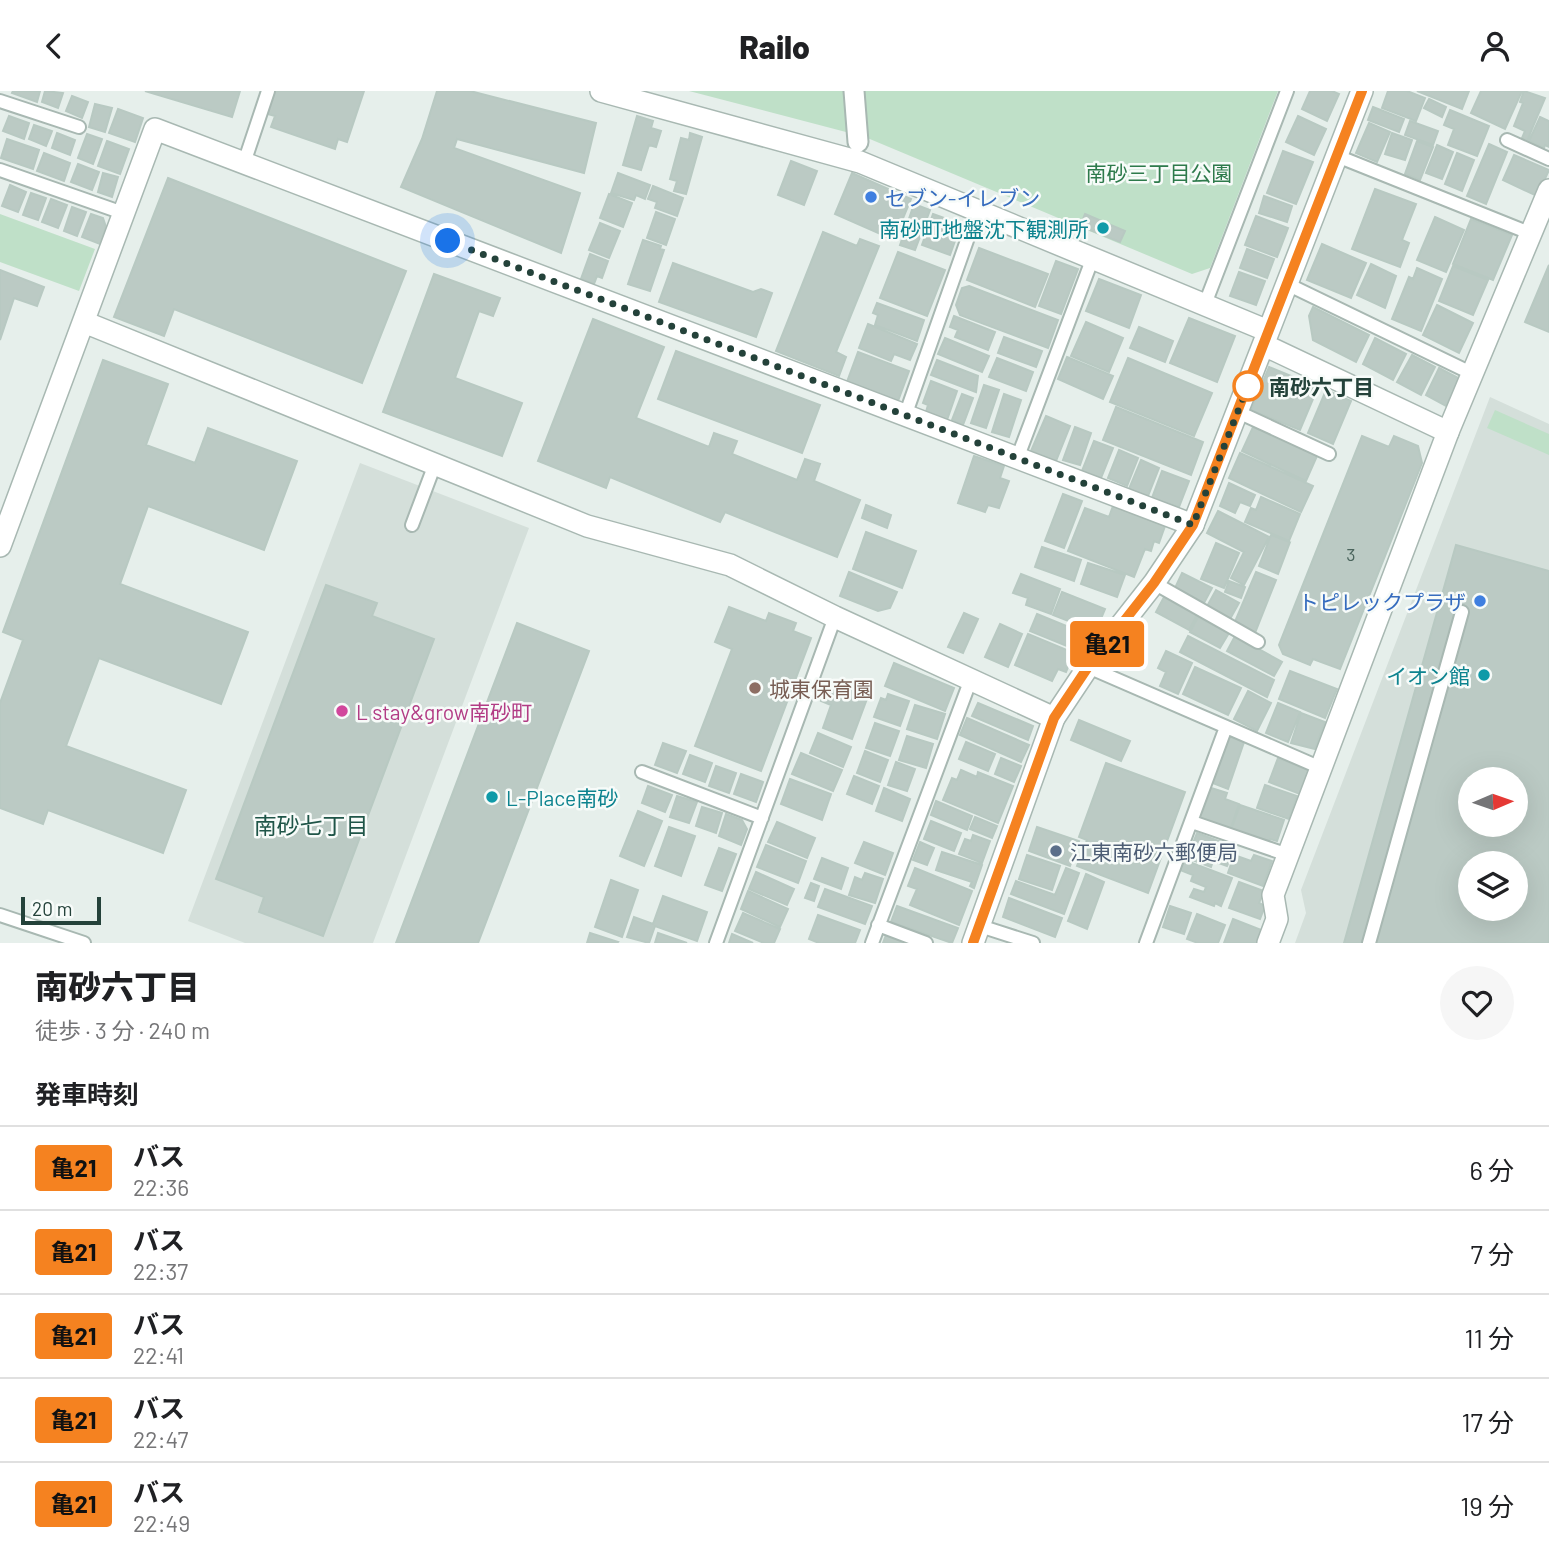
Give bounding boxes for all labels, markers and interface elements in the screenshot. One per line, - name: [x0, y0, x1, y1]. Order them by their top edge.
- icon: back: [35, 27, 73, 65]
- text: Railo: [739, 27, 810, 65]
- icon: person: [1476, 27, 1514, 65]
- park label: 南砂三丁目公園: [1086, 160, 1233, 185]
- place label: セブン-イレブン: [885, 185, 1040, 210]
- marker: セブン-イレブン: [863, 189, 879, 205]
- place label: 南砂町地盤沈下観測所: [879, 216, 1089, 241]
- marker: 南砂町地盤沈下観測所: [1095, 220, 1111, 236]
- your location: [430, 223, 465, 258]
- marker: 南砂六丁目: [1233, 371, 1263, 401]
- place label: 南砂六丁目: [1269, 374, 1374, 399]
- house number: 3: [1346, 543, 1356, 565]
- place label: トピレックプラザ: [1298, 589, 1466, 614]
- marker: トピレックプラザ: [1472, 593, 1488, 609]
- line badge: 亀21: [1067, 621, 1147, 667]
- text: 亀21: [1084, 629, 1130, 658]
- place label: イオン館: [1386, 663, 1470, 688]
- marker: イオン館: [1476, 667, 1492, 683]
- place label: 城東保育園: [769, 676, 874, 701]
- marker: 城東保育園: [747, 680, 763, 696]
- place label: L stay&grow南砂町: [356, 699, 532, 724]
- marker: L stay&grow南砂町: [334, 703, 350, 719]
- north arrow: [1458, 767, 1528, 837]
- map controls: [1458, 767, 1528, 921]
- place label: L-Place南砂: [506, 785, 618, 810]
- marker: L-Place南砂: [484, 789, 500, 805]
- district label: 南砂七丁目: [254, 811, 369, 839]
- place label: 江東南砂六郵便局: [1070, 839, 1238, 864]
- marker: 江東南砂六郵便局: [1048, 843, 1064, 859]
- button: layers: [1458, 851, 1528, 921]
- scale bar: [21, 894, 102, 926]
- text: 20 m: [32, 897, 72, 920]
- text: 南砂六丁目: [35, 966, 200, 1006]
- button: heart: [1440, 966, 1514, 1040]
- text: 徒歩 · 3 分 · 240 m: [35, 1016, 210, 1044]
- text: 発車時刻: [35, 1078, 139, 1109]
- text: バス: [133, 1140, 185, 1171]
- text: 亀21: [51, 1153, 96, 1182]
- text: 6 分: [1469, 1154, 1514, 1185]
- text: 22:36: [133, 1173, 189, 1201]
- text: バス: [133, 1224, 185, 1255]
- text: 亀21: [51, 1237, 96, 1266]
- text: 7 分: [1471, 1238, 1514, 1269]
- text: 22:37: [133, 1257, 188, 1285]
- text: バス: [133, 1308, 185, 1339]
- text: 亀21: [51, 1321, 96, 1350]
- text: 11 分: [1465, 1322, 1514, 1353]
- text: 22:41: [133, 1341, 184, 1369]
- text: バス: [133, 1392, 185, 1423]
- text: 亀21: [51, 1405, 96, 1434]
- text: 17 分: [1461, 1406, 1514, 1437]
- text: 22:47: [133, 1425, 188, 1453]
- text: バス: [133, 1476, 185, 1507]
- text: 亀21: [51, 1489, 96, 1518]
- text: 19 分: [1460, 1490, 1514, 1521]
- text: 22:49: [133, 1509, 190, 1537]

